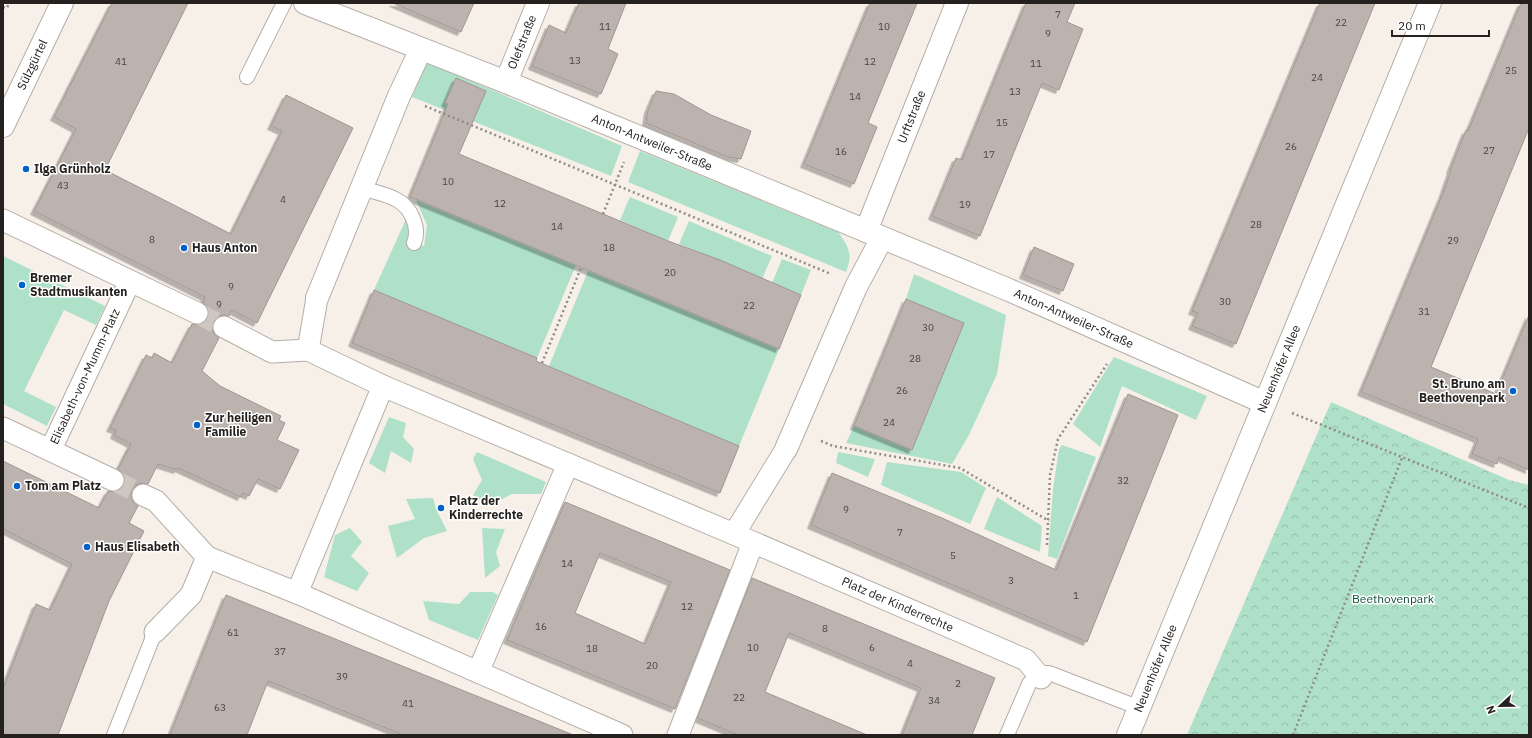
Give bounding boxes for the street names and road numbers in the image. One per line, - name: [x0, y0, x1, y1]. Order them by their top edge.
- street label: Olefstraße: [504, 12, 540, 71]
- street label: Sülzgürtel: [13, 37, 50, 92]
- street label: Urftstraße: [894, 88, 929, 145]
- street label: Anton-Antweiler-Straße: [590, 110, 715, 174]
- street label: Anton-Antweiler-Straße: [1012, 285, 1136, 351]
- street label: Elisabeth-von-Mumm-Platz: [46, 306, 123, 447]
- street label: Neuenhöfer Allee: [1254, 322, 1304, 415]
- street label: Platz der Kinderrechte: [839, 573, 956, 635]
- street label: Neuenhöfer Allee: [1130, 622, 1180, 715]

